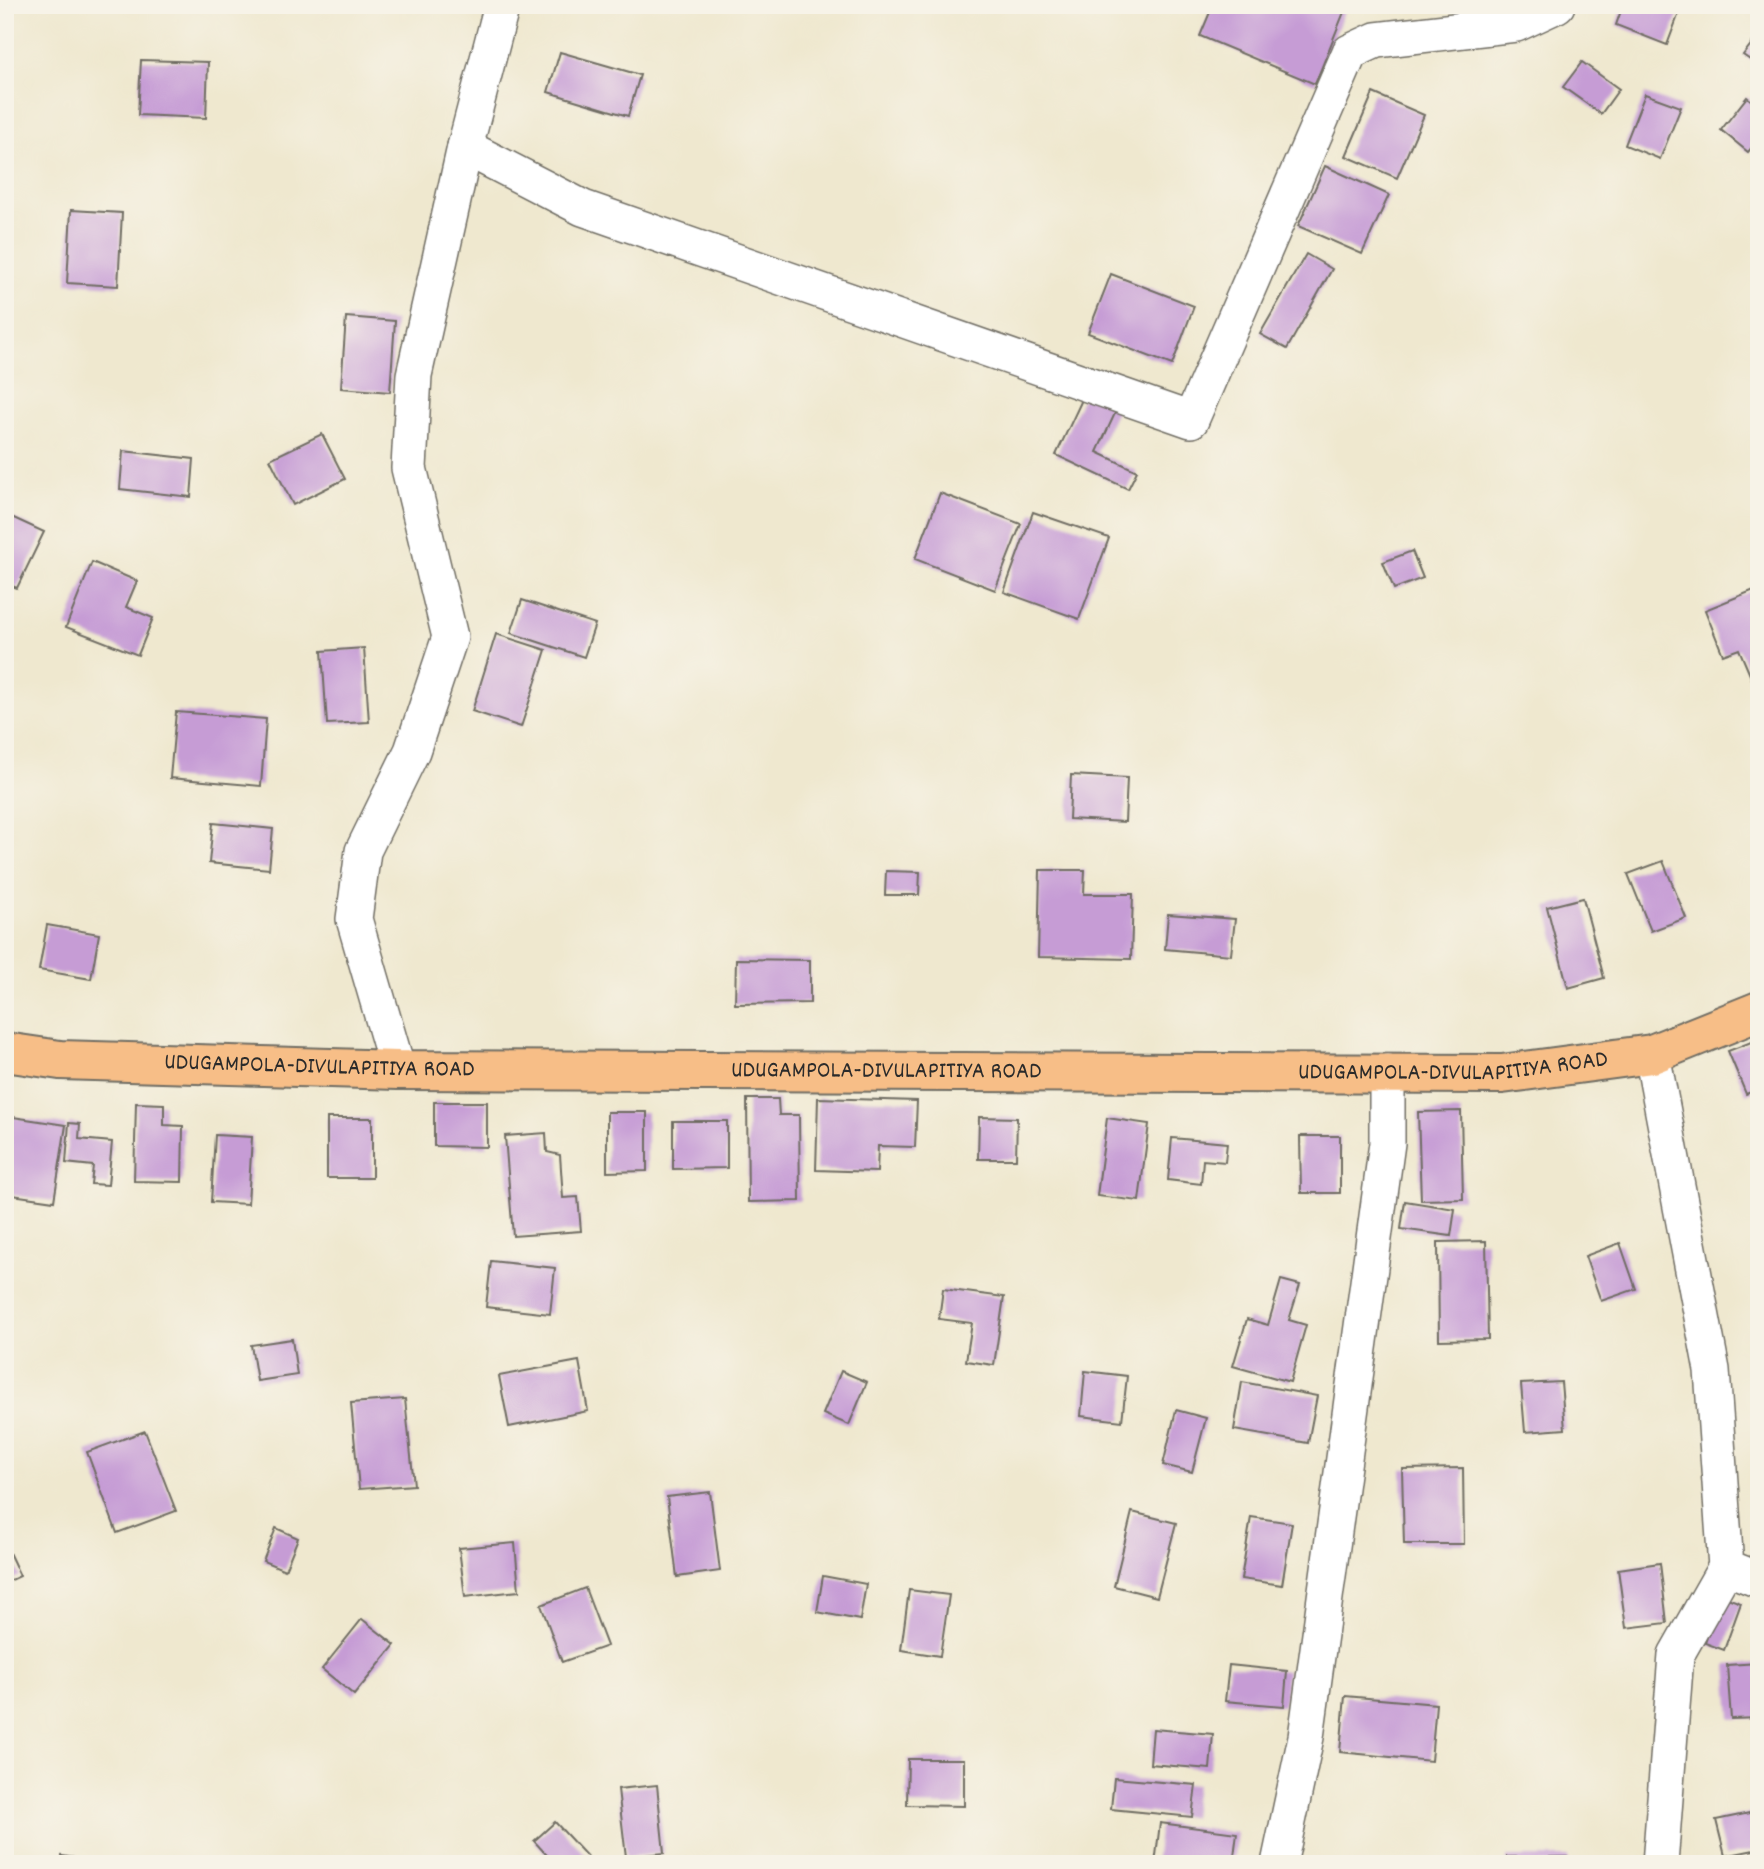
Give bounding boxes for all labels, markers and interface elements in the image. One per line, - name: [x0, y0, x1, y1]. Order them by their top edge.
- street label: UDUGAMPOLA-DIVULAPITIYA ROAD: [1298, 1043, 1610, 1091]
- street label: UDUGAMPOLA-DIVULAPITIYA ROAD: [164, 1046, 475, 1087]
- street label: UDUGAMPOLA-DIVULAPITIYA ROAD: [731, 1054, 1042, 1089]

